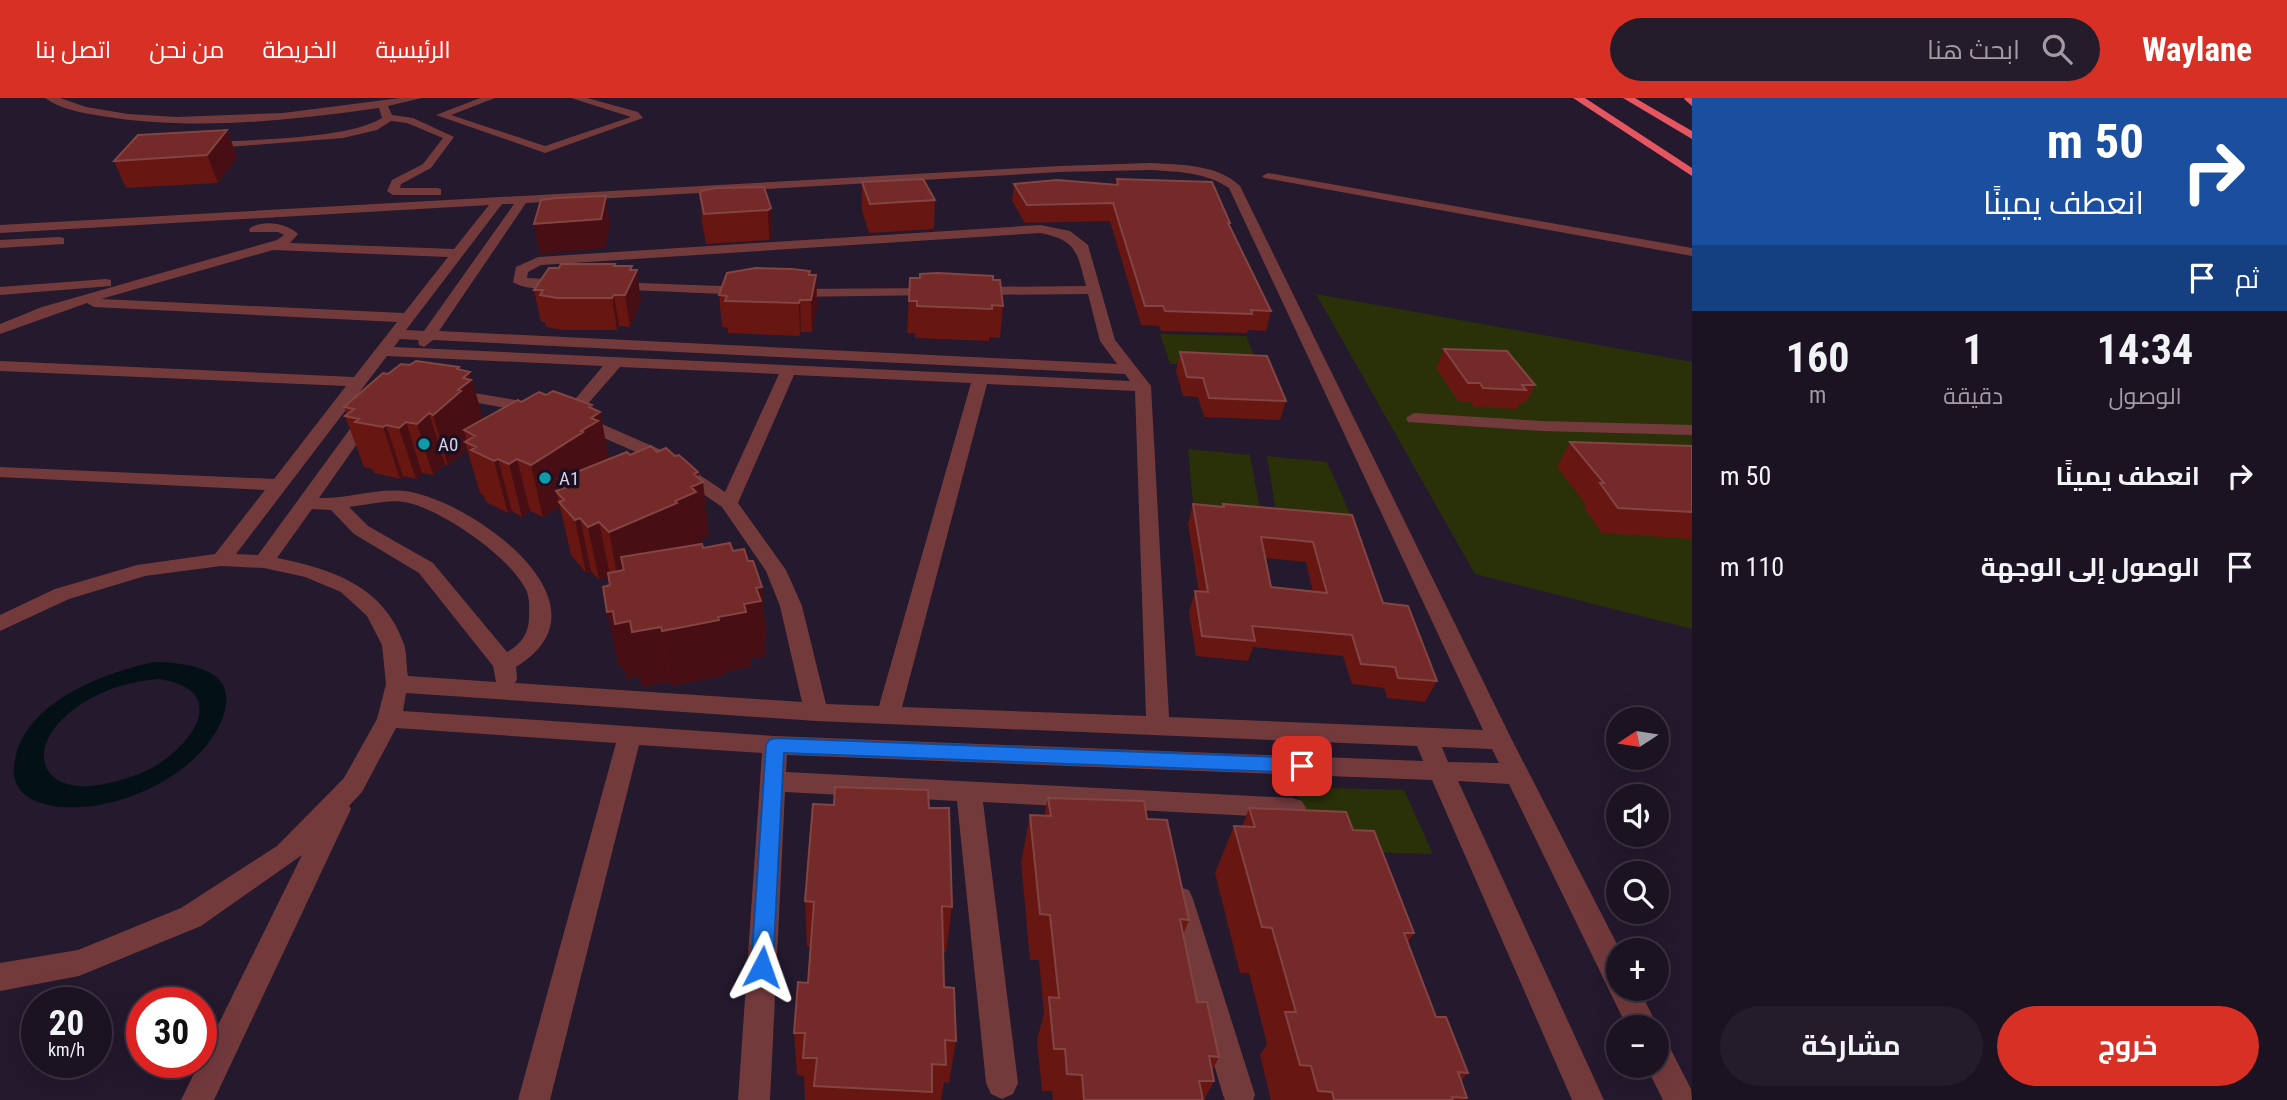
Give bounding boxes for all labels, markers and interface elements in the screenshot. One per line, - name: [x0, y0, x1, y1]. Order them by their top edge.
- search box: [1610, 18, 2100, 81]
- icon: search: [2038, 30, 2076, 68]
- text: Waylane: [2142, 30, 2252, 69]
- text: ابحث هنا: [1927, 35, 2020, 65]
- text: اتصل بنا: [35, 36, 111, 64]
- text: من نحن: [149, 36, 225, 64]
- text: الخريطة: [263, 36, 337, 64]
- text: الرئيسية: [375, 36, 451, 64]
- text: 50 m: [2047, 113, 2144, 170]
- icon: right: [2168, 126, 2259, 217]
- text: انعطف يمينًا: [1983, 184, 2144, 222]
- icon: arrive: [2183, 259, 2221, 297]
- text: ثم: [2235, 264, 2259, 294]
- text: 1: [1963, 325, 1984, 374]
- text: 14:34: [2097, 325, 2193, 374]
- text: 160: [1786, 333, 1849, 382]
- text: m: [1809, 382, 1826, 409]
- text: دقيقة: [1943, 383, 2003, 410]
- text: الوصول: [2108, 383, 2182, 410]
- place label: A0: [438, 433, 458, 456]
- marker: A0: [416, 436, 432, 452]
- icon: right: [2221, 457, 2259, 495]
- text: 50 m: [1720, 461, 1771, 491]
- text: انعطف يمينًا: [2055, 461, 2200, 491]
- place label: A1: [559, 467, 579, 490]
- marker: A1: [537, 470, 553, 486]
- icon: arrive: [2221, 548, 2259, 586]
- text: 110 m: [1720, 552, 1784, 582]
- text: الوصول إلى الوجهة: [1981, 552, 2200, 582]
- north arrow: [1606, 707, 1670, 770]
- map controls: [1606, 707, 1669, 1078]
- pin: [1272, 736, 1332, 796]
- icon: arrive: [1283, 747, 1321, 785]
- button: sound: [1606, 784, 1669, 847]
- button: search: [1606, 861, 1669, 924]
- position arrow: [725, 930, 799, 1004]
- button: +: [1606, 938, 1669, 1001]
- speed limit sign: 30: [126, 987, 217, 1078]
- text: 20: [49, 1003, 84, 1044]
- button: مشاركة: [1720, 1006, 1983, 1086]
- button: خروج: [1997, 1006, 2259, 1086]
- button: −: [1606, 1015, 1669, 1078]
- text: km/h: [48, 1039, 85, 1060]

